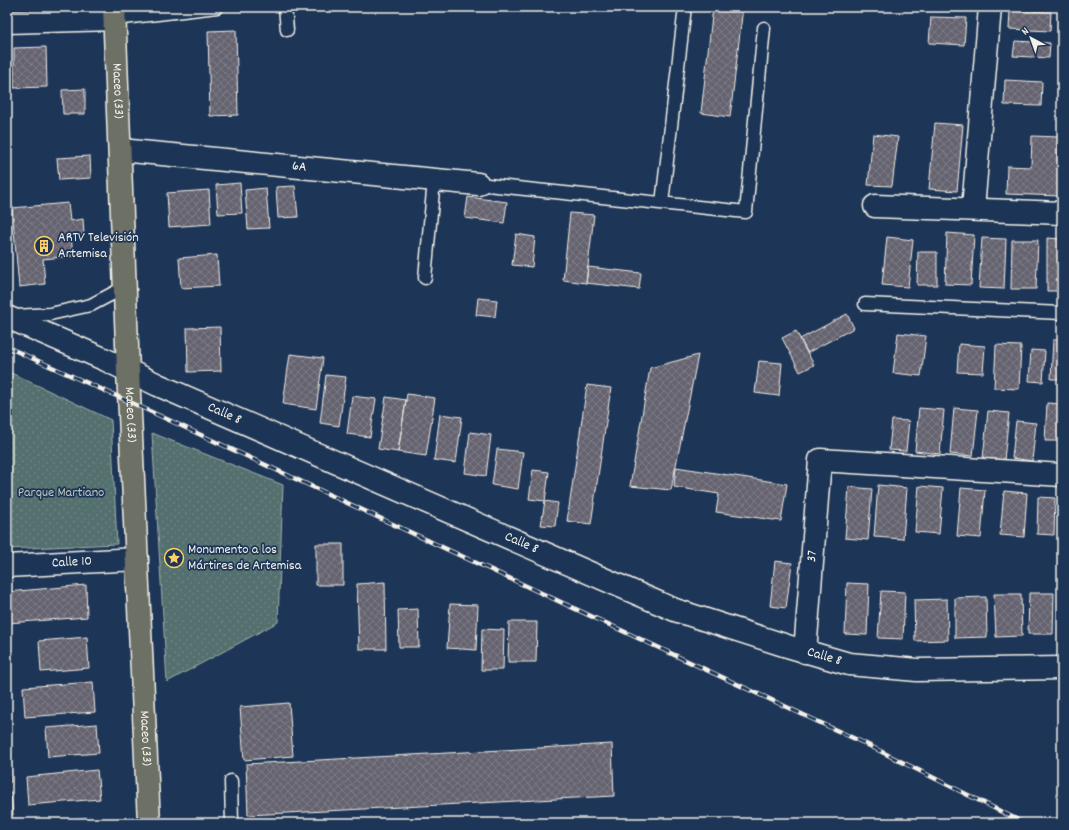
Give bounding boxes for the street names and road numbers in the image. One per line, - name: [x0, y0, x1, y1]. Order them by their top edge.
- street label: Maceo (33): [106, 63, 128, 119]
- street label: 6A: [291, 156, 308, 178]
- street label: Maceo (33): [119, 386, 141, 443]
- street label: Calle 8: [204, 398, 245, 430]
- street label: Calle 8: [501, 527, 542, 560]
- street label: 37: [802, 550, 823, 563]
- street label: Calle 10: [51, 551, 93, 574]
- street label: Calle 8: [805, 642, 844, 671]
- street label: Maceo (33): [134, 710, 156, 767]

